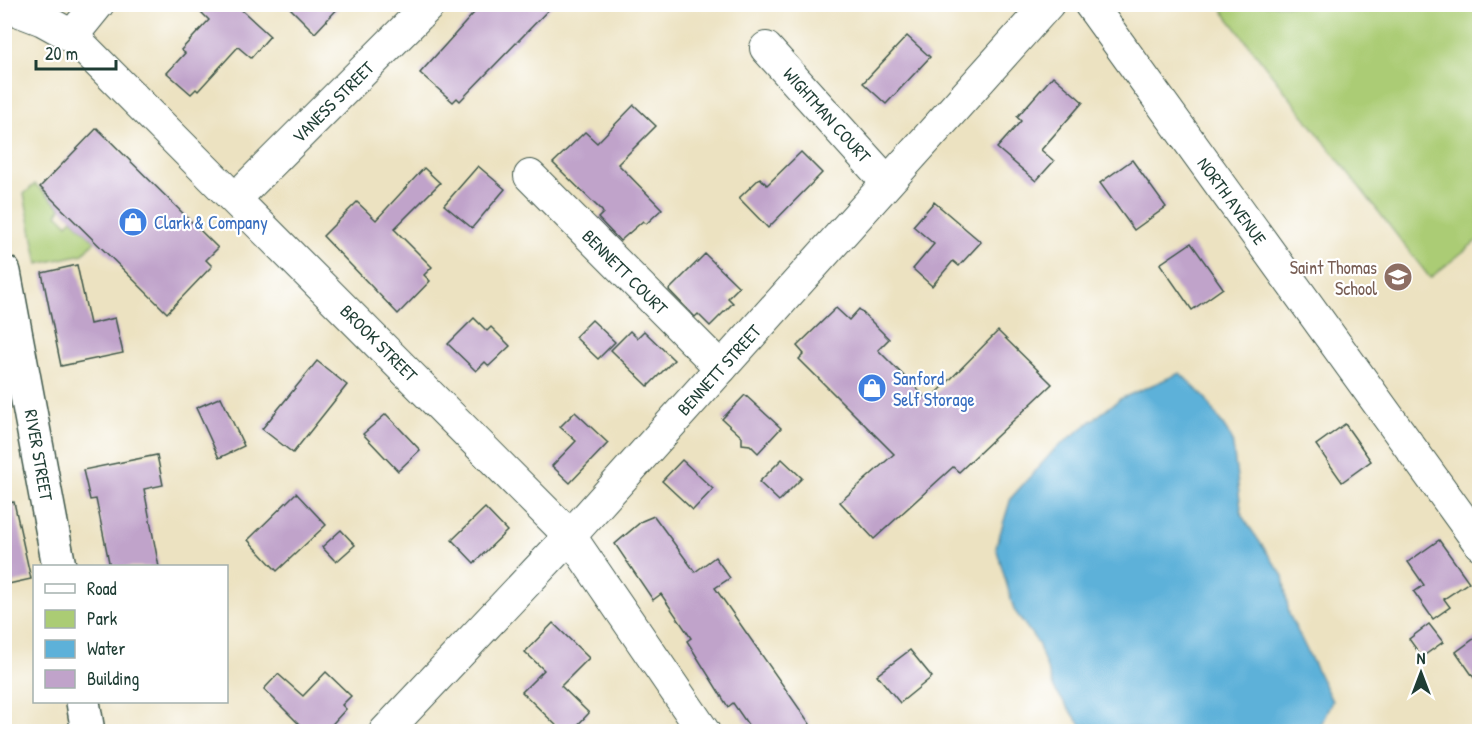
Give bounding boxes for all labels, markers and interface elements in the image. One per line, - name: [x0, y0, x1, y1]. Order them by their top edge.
- scale bar: [36, 33, 116, 71]
- text: 20 m: [45, 41, 78, 66]
- street label: VANESS STREET: [287, 55, 380, 148]
- street label: WIGHTMAN COURT: [777, 62, 877, 169]
- street label: NORTH AVENUE: [1192, 152, 1272, 250]
- shop icon: Clark & Company: [117, 206, 149, 238]
- place label: Clark & Company: [154, 210, 268, 235]
- street label: BENNETT COURT: [577, 224, 674, 321]
- place label: Saint Thomas School: [1290, 255, 1377, 301]
- school or university icon: Saint Thomas School: [1382, 261, 1414, 293]
- street label: BROOK STREET: [335, 299, 424, 388]
- street label: BENNETT STREET: [671, 319, 767, 421]
- place label: Sanford Self Storage: [893, 366, 975, 412]
- shop icon: Sanford Self Storage: [856, 372, 888, 404]
- street label: RIVER STREET: [19, 408, 59, 503]
- legend: [33, 565, 228, 703]
- text: Road: [87, 576, 117, 601]
- text: Park: [87, 606, 118, 631]
- text: Water: [87, 636, 125, 661]
- north arrow: [1391, 643, 1451, 703]
- text: N: [1417, 647, 1426, 669]
- text: Building: [87, 666, 139, 691]

